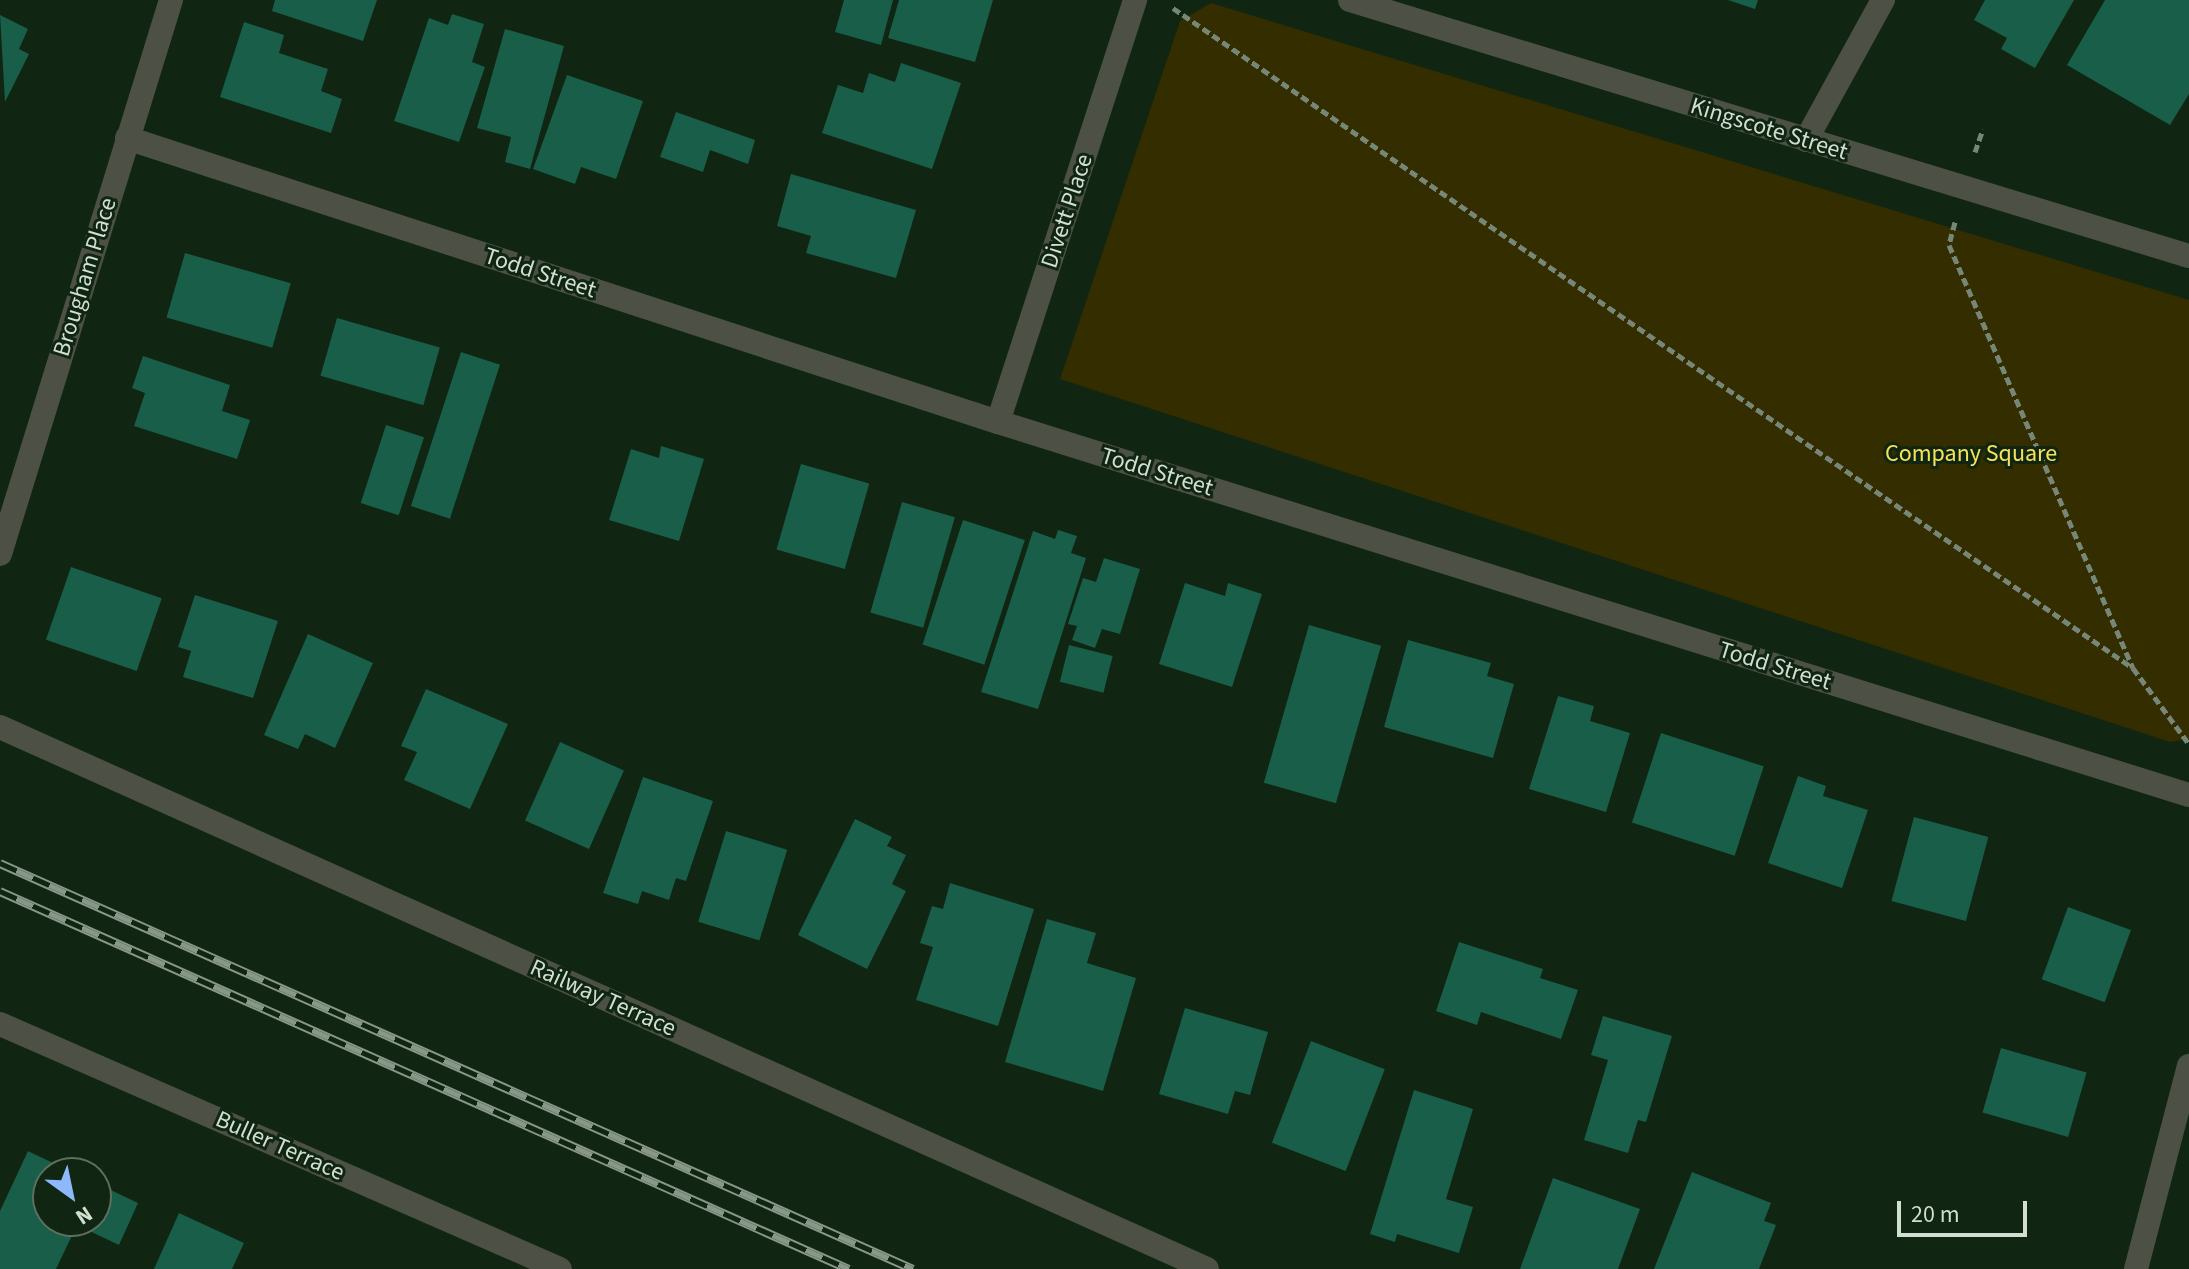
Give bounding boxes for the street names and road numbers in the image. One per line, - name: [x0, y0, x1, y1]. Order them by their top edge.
- street label: Kingscote Street: [1687, 91, 1851, 167]
- street label: Divett Place: [1035, 150, 1099, 272]
- street label: Brougham Place: [47, 194, 123, 360]
- street label: Todd Street: [480, 241, 600, 305]
- street label: Todd Street: [1097, 441, 1217, 503]
- street label: Todd Street: [1715, 635, 1835, 697]
- street label: Railway Terrace: [526, 953, 680, 1043]
- street label: Buller Terrace: [211, 1105, 349, 1187]

